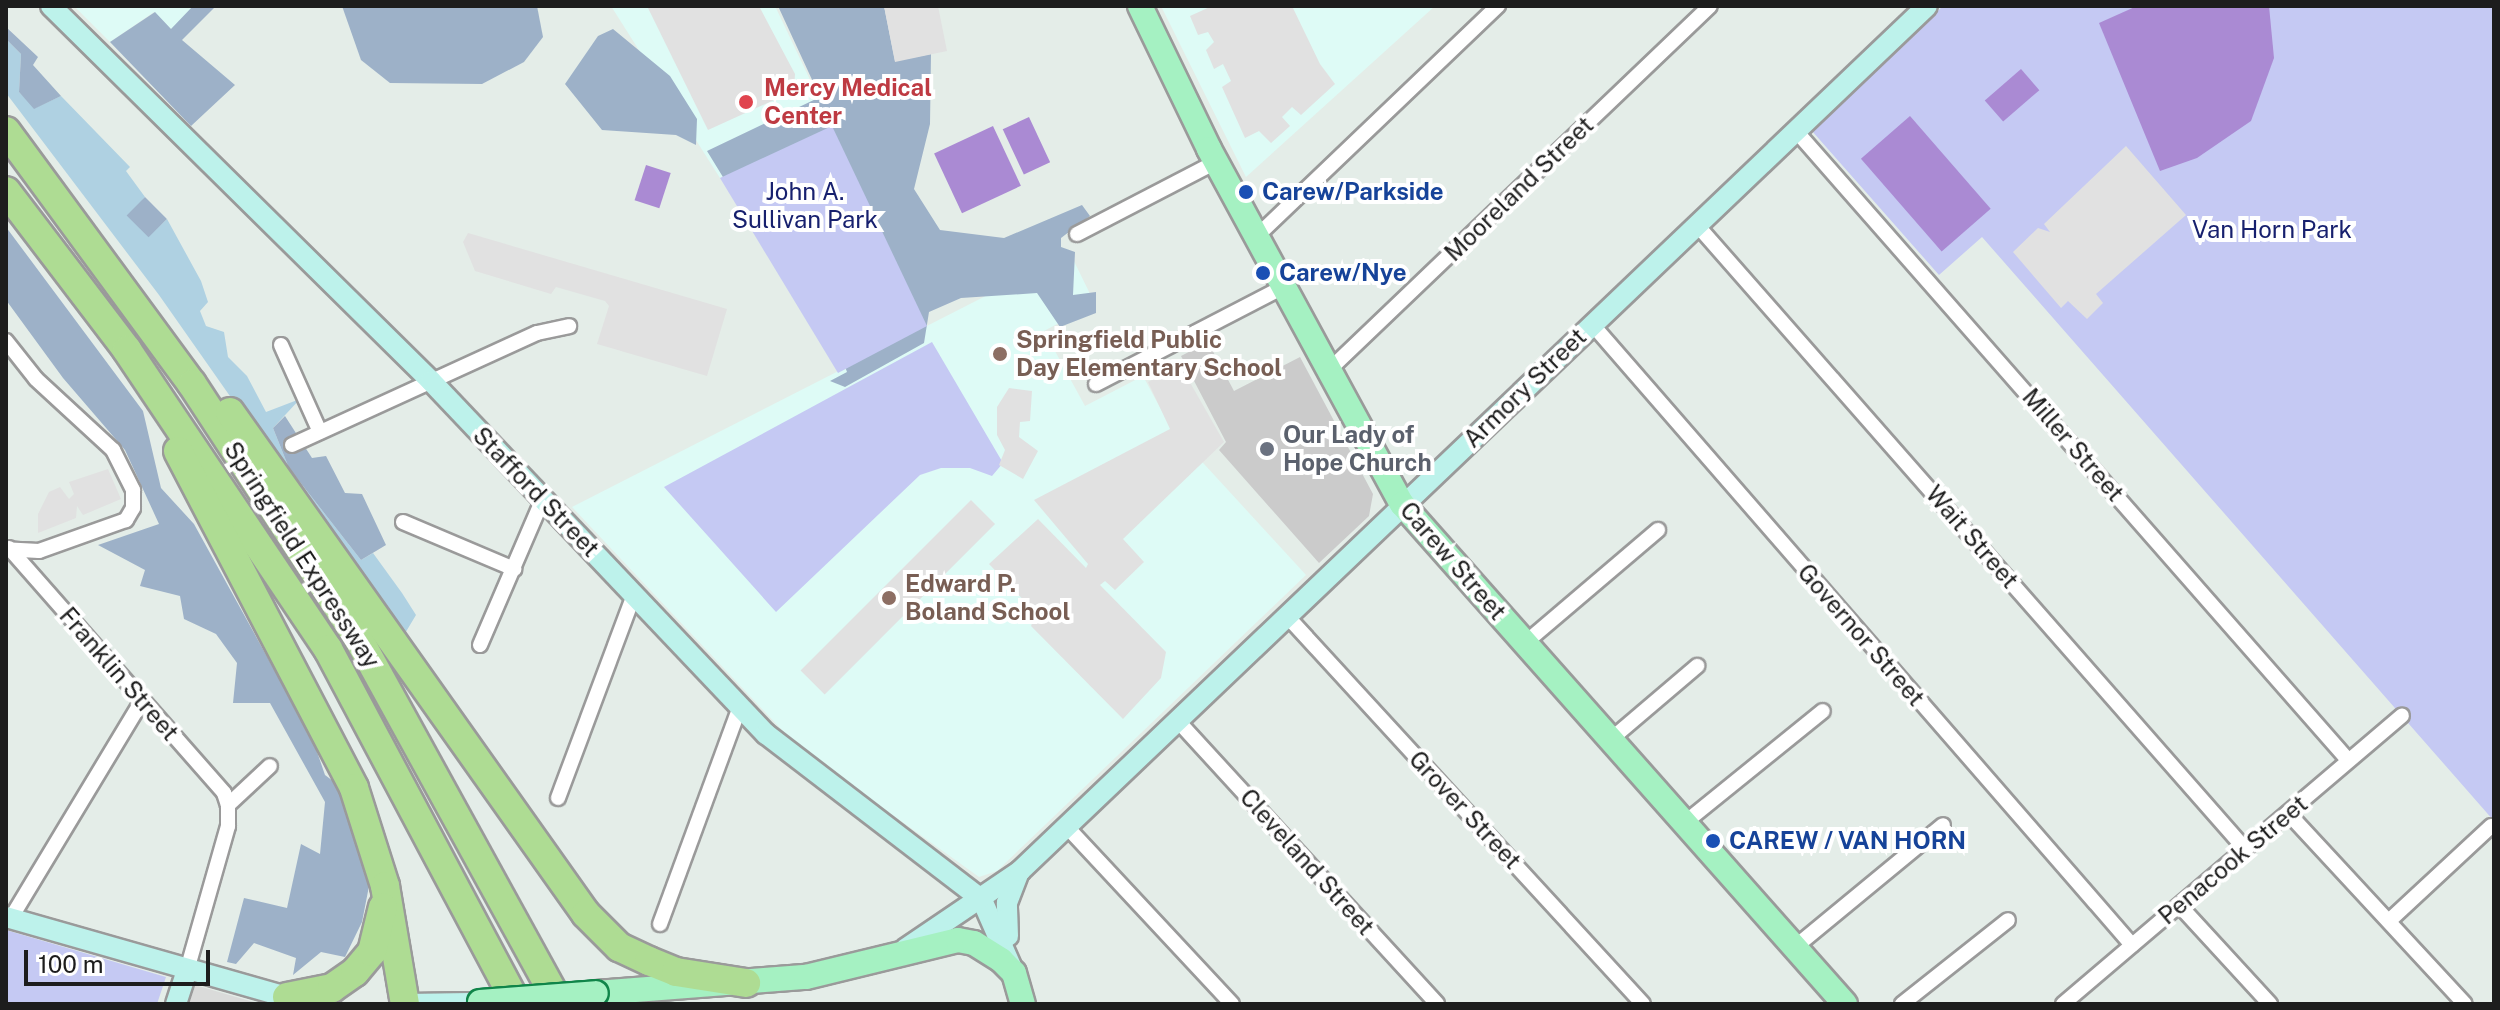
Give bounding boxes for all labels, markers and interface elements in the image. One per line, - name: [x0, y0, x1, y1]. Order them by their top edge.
- place label: Mercy Medical Center: [764, 74, 932, 130]
- marker: Mercy Medical Center: [735, 91, 757, 113]
- street label: Mooreland Street: [1439, 111, 1599, 267]
- park label: John A. Sullivan Park: [732, 178, 878, 234]
- place label: Carew/Parkside: [1262, 178, 1444, 206]
- marker: Carew/Parkside: [1237, 183, 1255, 201]
- park label: Van Horn Park: [2192, 216, 2352, 244]
- place label: Carew/Nye: [1279, 259, 1407, 287]
- marker: Carew/Nye: [1254, 264, 1272, 282]
- street label: Armory Street: [1458, 322, 1592, 454]
- place label: Springfield Public Day Elementary School: [1016, 326, 1282, 382]
- marker: Springfield Public Day Elementary School: [991, 345, 1009, 363]
- street label: Miller Street: [2016, 383, 2130, 507]
- street label: Stafford Street: [467, 421, 605, 563]
- place label: Our Lady of Hope Church: [1283, 421, 1432, 477]
- street label: Springfield Expressway: [218, 436, 386, 674]
- marker: Our Lady of Hope Church: [1258, 440, 1276, 458]
- street label: Wait Street: [1920, 480, 2024, 594]
- street label: Carew Street: [1394, 496, 1512, 626]
- street label: Governor Street: [1792, 558, 1930, 712]
- place label: Edward P. Boland School: [905, 570, 1070, 626]
- marker: Edward P. Boland School: [880, 589, 898, 607]
- street label: Franklin Street: [53, 602, 185, 746]
- street label: Grover Street: [1403, 745, 1527, 875]
- street label: Cleveland Street: [1234, 783, 1380, 941]
- street label: Penacook Street: [2153, 789, 2313, 931]
- place label: CAREW / VAN HORN: [1729, 827, 1966, 855]
- marker: CAREW / VAN HORN: [1704, 832, 1722, 850]
- scale bar: [28, 934, 214, 984]
- text: 100 m: [38, 950, 104, 978]

